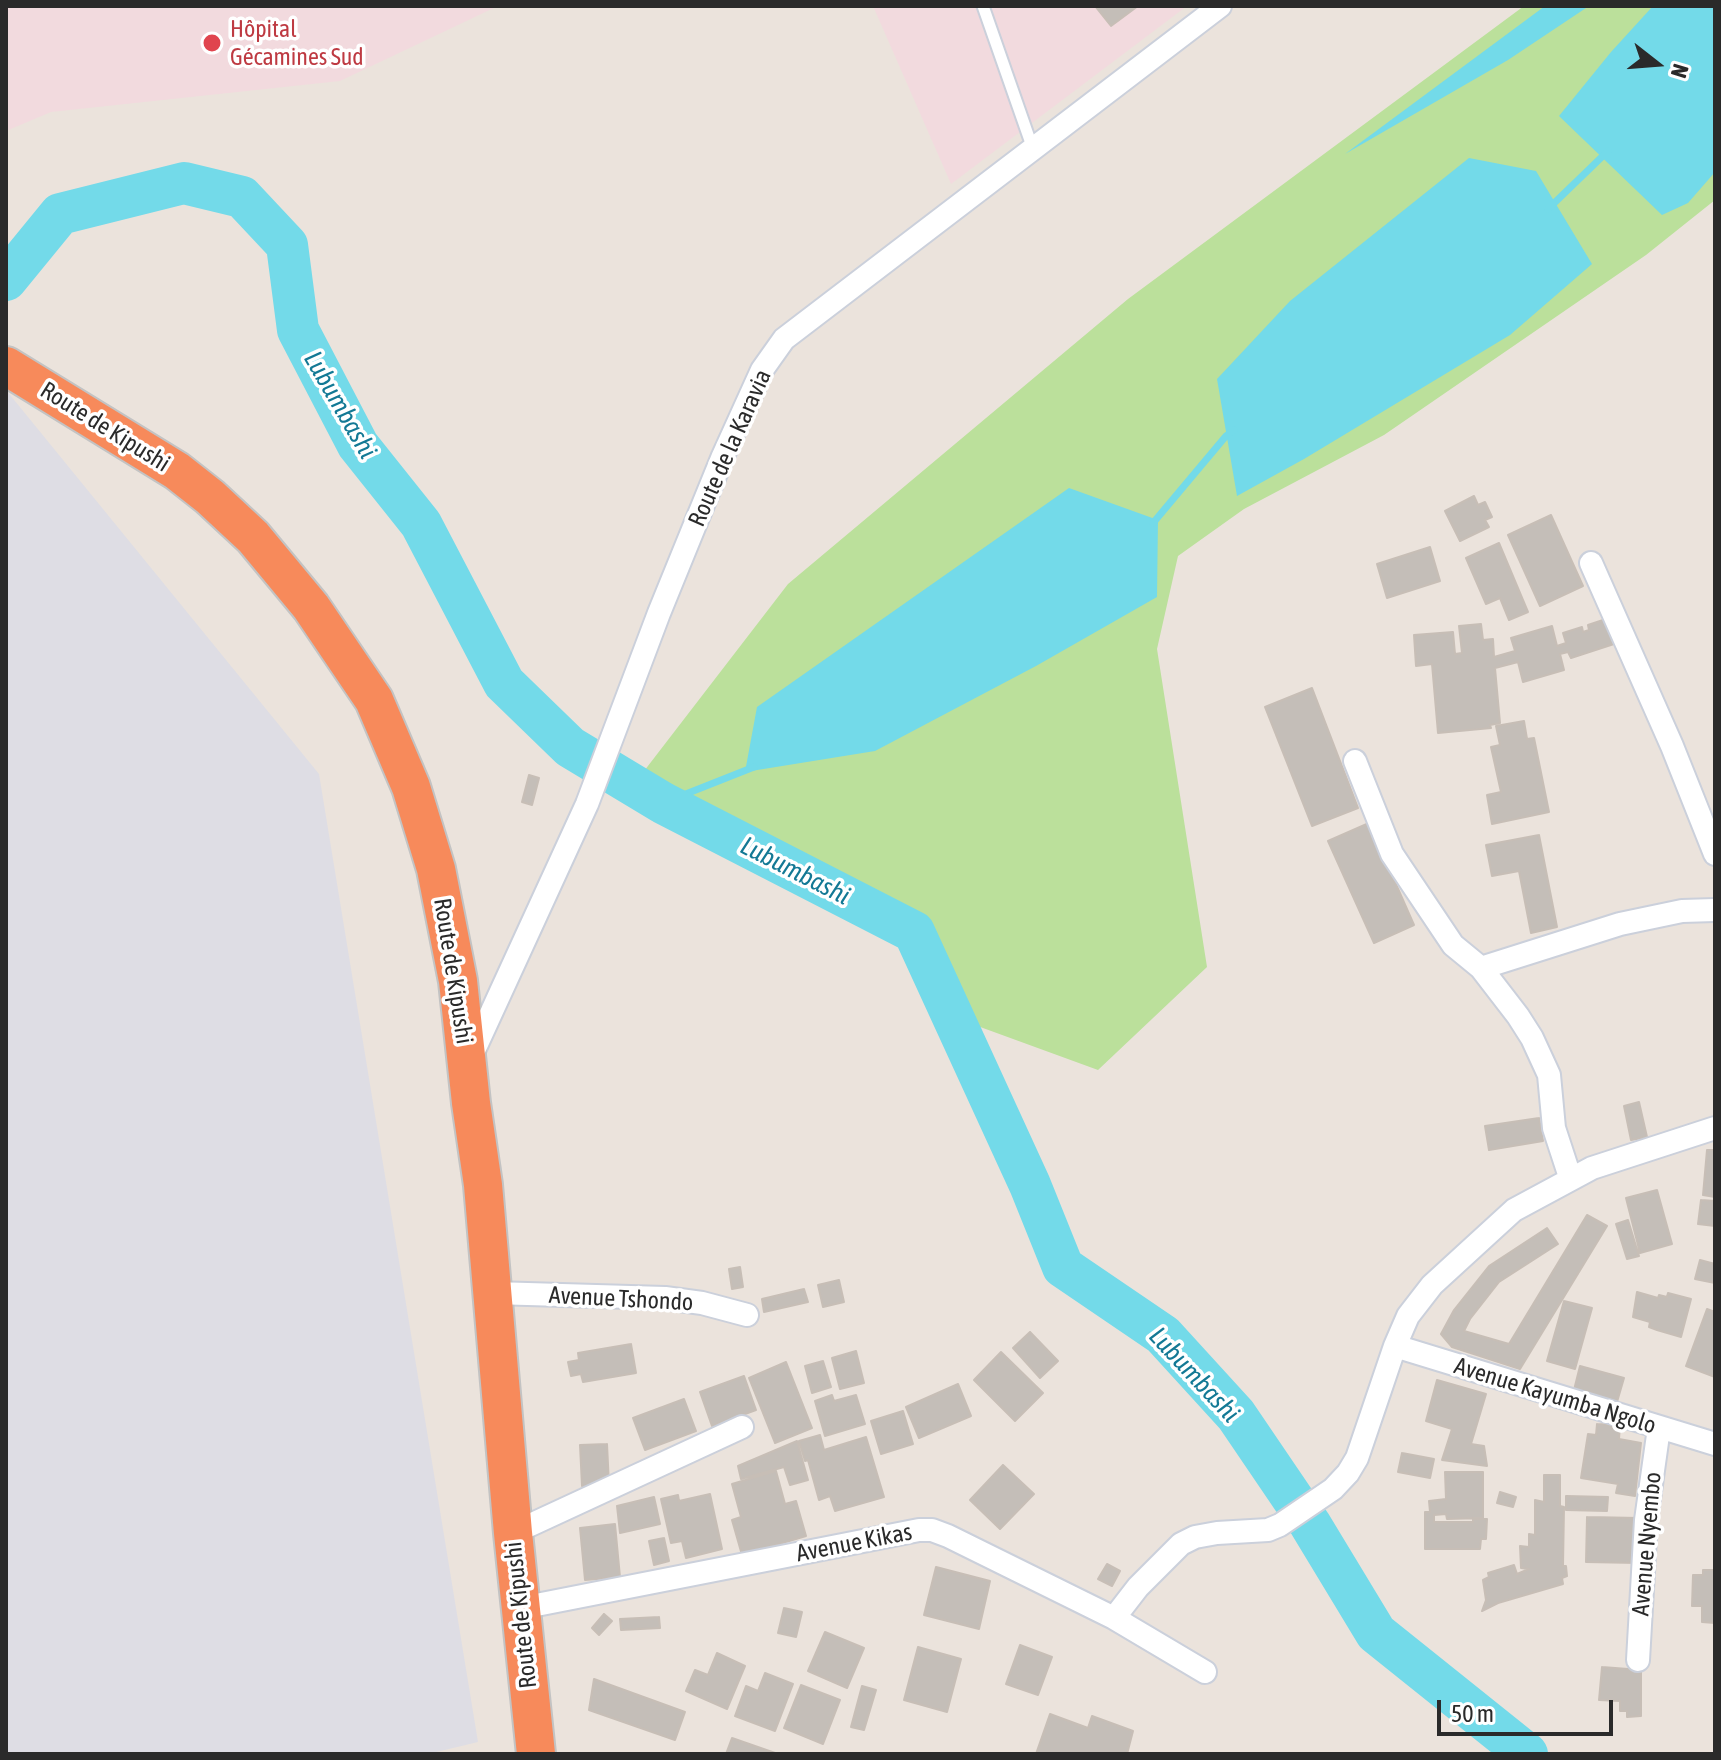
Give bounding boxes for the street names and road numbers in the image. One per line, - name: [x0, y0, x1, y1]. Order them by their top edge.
- street label: Route de la Karavia: [683, 365, 777, 531]
- street label: Route de Kipushi: [35, 376, 175, 478]
- street label: Route de Kipushi: [427, 896, 479, 1046]
- street label: Avenue Tshondo: [548, 1281, 694, 1317]
- street label: Avenue Kayumba Ngolo: [1451, 1352, 1659, 1440]
- street label: Avenue Nyembo: [1626, 1471, 1668, 1617]
- street label: Avenue Kikas: [794, 1518, 914, 1568]
- street label: Route de Kipushi: [499, 1540, 543, 1690]

